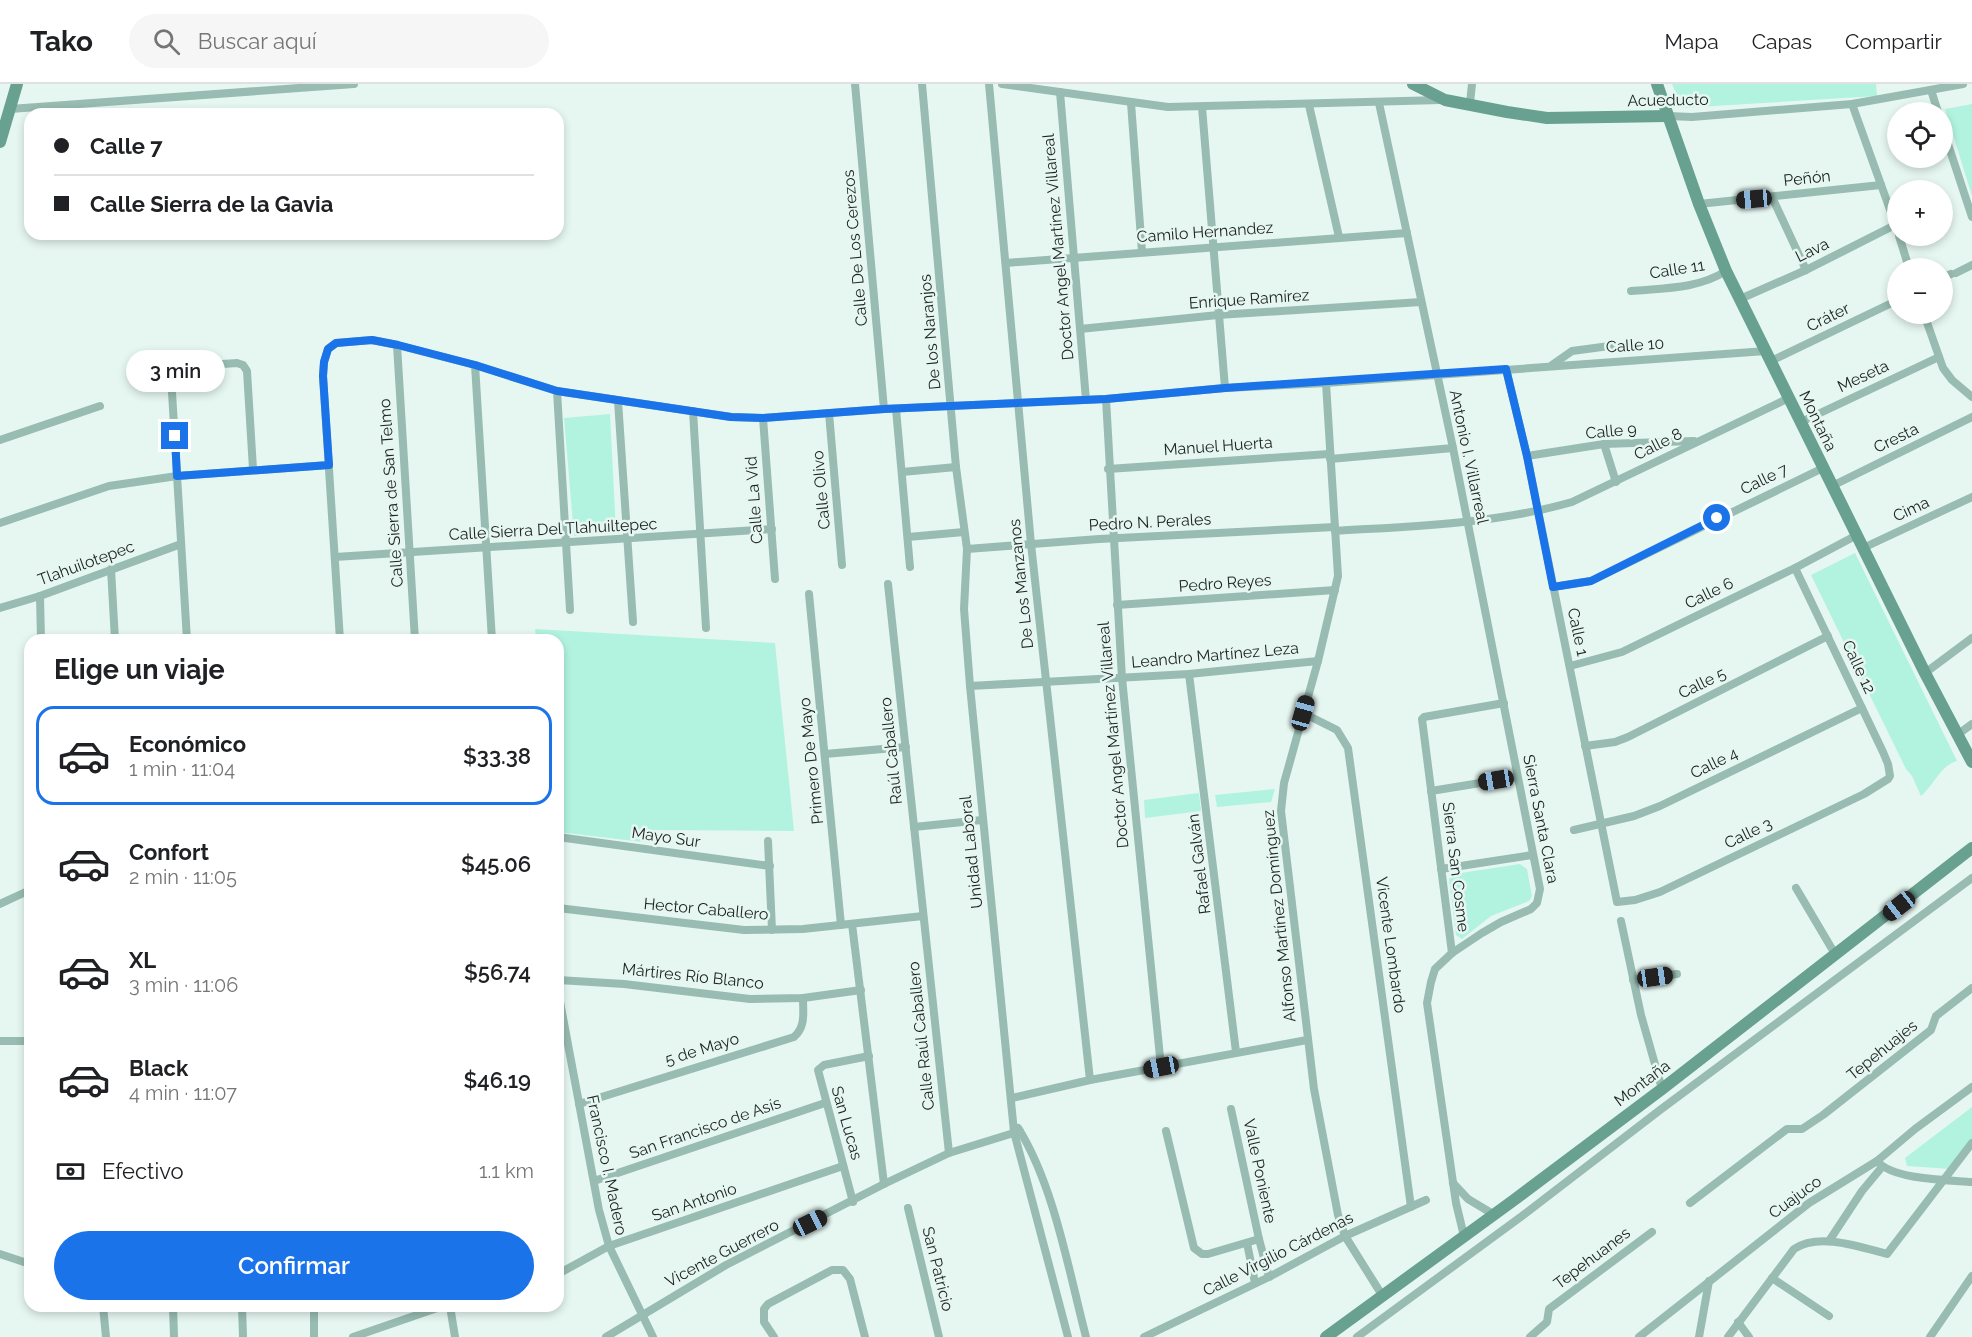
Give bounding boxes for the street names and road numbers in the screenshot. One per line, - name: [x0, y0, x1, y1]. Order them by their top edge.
- street label: Acueducto: [1627, 90, 1709, 110]
- street label: Doctor Angel Martínez Villareal: [1039, 132, 1077, 361]
- street label: Peñón: [1782, 166, 1832, 190]
- street label: Calle De Los Cerezos: [839, 169, 871, 327]
- street label: Camilo Hernandez: [1136, 218, 1274, 246]
- street label: Lava: [1792, 234, 1832, 266]
- street label: Calle 11: [1648, 255, 1706, 283]
- street label: De los Naranjos: [915, 273, 945, 391]
- street label: Enrique Ramírez: [1188, 285, 1310, 313]
- street label: Cráter: [1803, 298, 1853, 336]
- street label: Calle 10: [1605, 333, 1665, 357]
- street label: Meseta: [1834, 356, 1892, 396]
- street label: Antonio I. Villarreal: [1445, 388, 1493, 527]
- street label: Montaña: [1795, 388, 1841, 454]
- street label: Calle Sierra de San Telmo: [375, 398, 407, 588]
- street label: Calle 9: [1585, 419, 1637, 443]
- street label: Cresta: [1870, 419, 1922, 457]
- street label: Calle 8: [1631, 424, 1685, 464]
- street label: Manuel Huerta: [1163, 433, 1273, 459]
- street label: Calle Olivo: [808, 450, 834, 530]
- street label: Calle La Vid: [741, 456, 767, 544]
- street label: Calle 7: [1737, 459, 1791, 499]
- street label: Cima: [1890, 492, 1932, 526]
- street label: Pedro N. Perales: [1088, 509, 1212, 535]
- street label: Calle Sierra Del Tlahuiltepec: [448, 514, 658, 544]
- street label: De Los Manzanos: [1005, 518, 1037, 650]
- street label: Tlahuilotepec: [35, 537, 137, 589]
- street label: Pedro Reyes: [1178, 570, 1272, 596]
- street label: Calle 6: [1682, 573, 1736, 613]
- street label: Calle 1: [1564, 606, 1592, 658]
- street label: Doctor Angel Martínez Villareal: [1094, 620, 1132, 849]
- street label: Calle 12: [1838, 637, 1880, 697]
- street label: Leandro Martínez Leza: [1130, 638, 1300, 672]
- street label: Calle 5: [1675, 663, 1729, 703]
- street label: Raúl Caballero: [876, 696, 906, 806]
- street label: Primero De Mayo: [795, 697, 827, 825]
- street label: Calle 4: [1687, 743, 1741, 783]
- street label: Sierra Santa Clara: [1519, 753, 1563, 885]
- street label: Unidad Laboral: [956, 794, 986, 909]
- street label: Sierra San Cosme: [1439, 801, 1473, 933]
- street label: Alfonso Martínez Domínguez: [1258, 809, 1300, 1023]
- street label: Rafael Galván: [1183, 813, 1215, 915]
- street label: Calle 3: [1721, 813, 1775, 853]
- street label: Mayo Sur: [630, 823, 702, 851]
- street label: Vicente Lombardo: [1372, 876, 1410, 1014]
- street label: Hector Caballero: [643, 894, 769, 924]
- street label: Mártires Río Blanco: [621, 959, 765, 993]
- street label: Calle Raúl Caballero: [904, 961, 938, 1111]
- street label: Tepehuajes: [1843, 1016, 1921, 1084]
- street label: 5 de Mayo: [663, 1029, 741, 1069]
- street label: Montaña: [1610, 1056, 1674, 1110]
- street label: San Lucas: [827, 1084, 867, 1162]
- street label: Francisco I. Madero: [583, 1093, 631, 1237]
- street label: San Francisco de Asís: [627, 1093, 784, 1163]
- street label: Valle Poniente: [1240, 1117, 1280, 1225]
- street label: Cuajuco: [1765, 1172, 1825, 1222]
- street label: San Antonio: [649, 1179, 739, 1225]
- street label: Calle Virgilio Cárdenas: [1200, 1208, 1357, 1300]
- street label: Vicente Guerrero: [662, 1215, 782, 1291]
- street label: Tepehuanes: [1550, 1223, 1634, 1293]
- street label: San Patricio: [918, 1225, 958, 1313]

